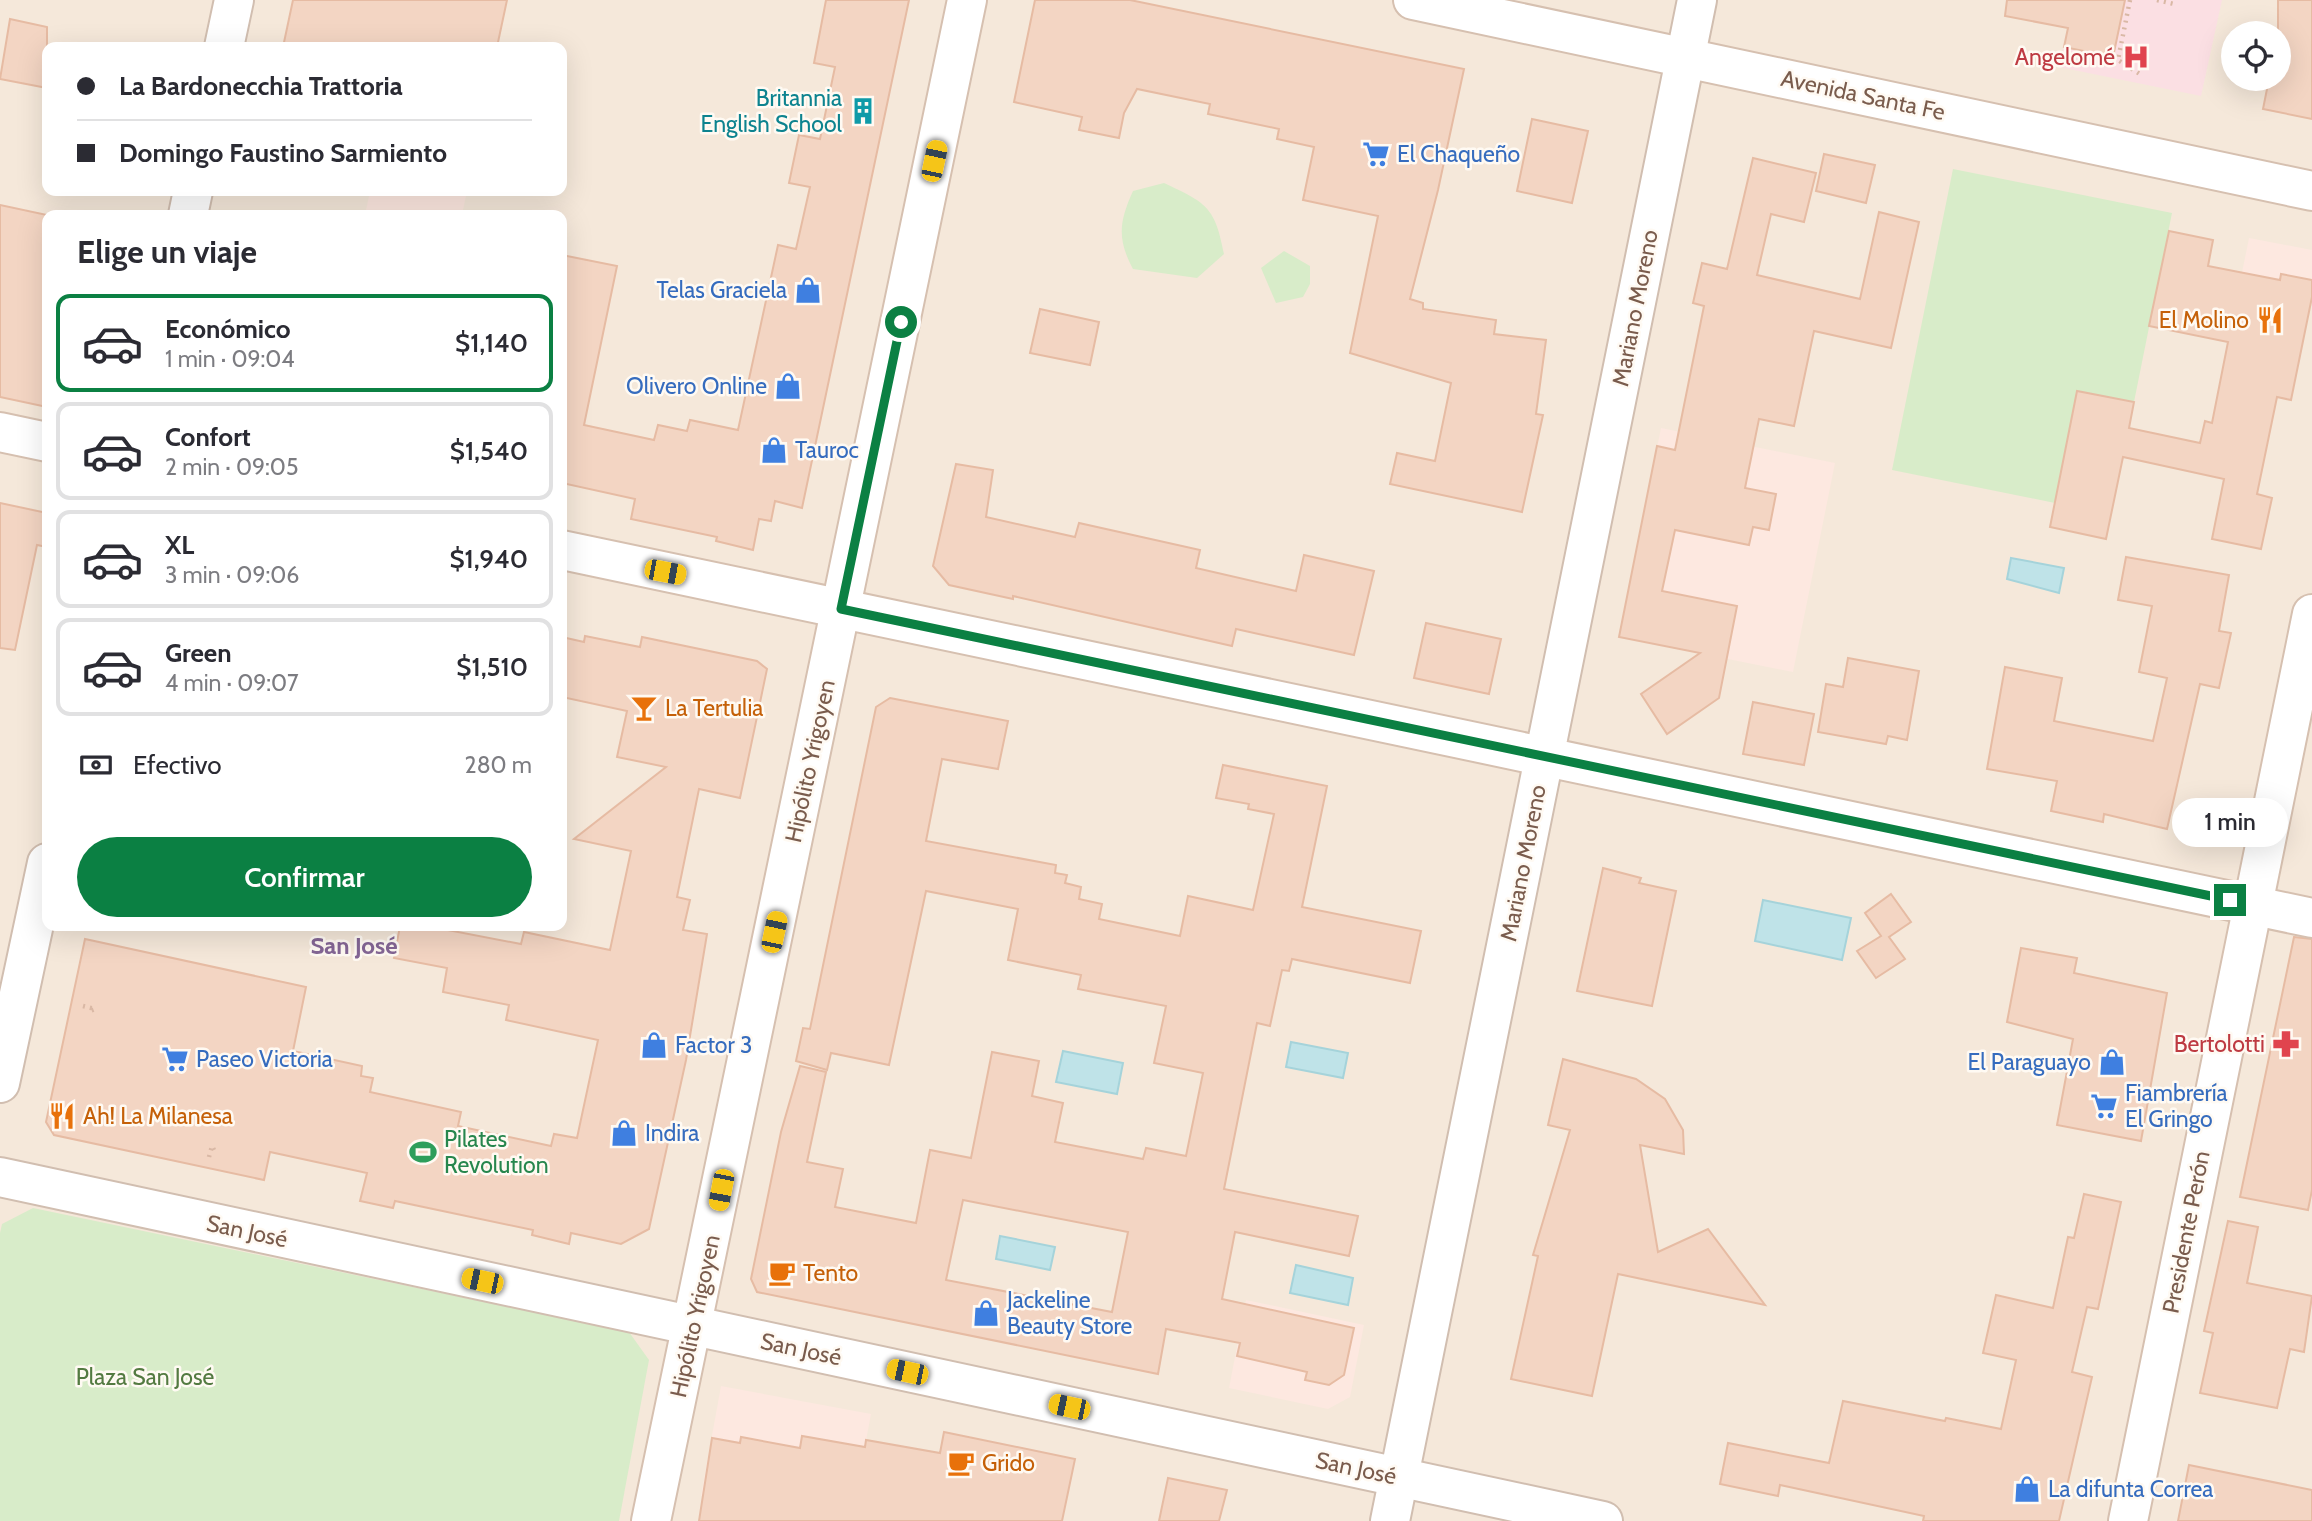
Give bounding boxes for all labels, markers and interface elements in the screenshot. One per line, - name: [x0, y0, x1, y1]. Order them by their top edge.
- map controls: [2221, 21, 2291, 91]
- button: locate: [2221, 21, 2291, 91]
- hospital icon: Angelomé: [2121, 42, 2151, 72]
- place label: Angelomé: [2015, 43, 2115, 71]
- street label: Avenida Santa Fe: [1778, 64, 1948, 126]
- text: La Bardonecchia Trattoria: [119, 70, 403, 102]
- place label: Britannia English School: [701, 84, 843, 138]
- building icon: Britannia English School: [848, 96, 878, 126]
- text: Domingo Faustino Sarmiento: [119, 137, 447, 169]
- car: [920, 138, 949, 184]
- supermarket icon: El Chaqueño: [1361, 139, 1391, 169]
- place label: El Chaqueño: [1397, 140, 1520, 168]
- street label: Mariano Moreno: [1606, 227, 1664, 389]
- text: Elige un viaje: [77, 232, 257, 271]
- shop icon: Telas Graciela: [793, 275, 823, 305]
- place label: Telas Graciela: [657, 276, 787, 304]
- restaurant icon: El Molino: [2255, 305, 2285, 335]
- route start: [885, 306, 917, 338]
- place label: El Molino: [2159, 306, 2249, 334]
- icon: car: [81, 312, 144, 375]
- text: Económico: [165, 313, 291, 345]
- text: $1,140: [455, 327, 528, 359]
- text: 1 min · 09:04: [165, 345, 295, 373]
- shop icon: Olivero Online: [773, 371, 803, 401]
- place label: Olivero Online: [626, 372, 767, 400]
- icon: car: [81, 420, 144, 483]
- text: Confort: [165, 421, 251, 453]
- text: $1,540: [450, 435, 528, 467]
- shop icon: Tauroc: [759, 435, 789, 465]
- place label: Tauroc: [795, 436, 859, 464]
- text: 2 min · 09:05: [165, 453, 298, 481]
- icon: car: [81, 528, 144, 591]
- text: XL: [165, 529, 194, 561]
- text: $1,940: [449, 543, 528, 575]
- car: [643, 558, 688, 586]
- text: 3 min · 09:06: [165, 561, 299, 589]
- icon: car: [81, 636, 144, 699]
- text: Green: [165, 637, 232, 669]
- text: $1,510: [456, 651, 528, 683]
- text: 4 min · 09:07: [165, 669, 298, 697]
- street label: Hipólito Yrigoyen: [779, 677, 841, 845]
- bar icon: La Tertulia: [629, 693, 659, 723]
- place label: La Tertulia: [665, 694, 763, 722]
- icon: cash: [77, 746, 115, 784]
- text: Efectivo: [133, 749, 222, 781]
- text: 280 m: [465, 751, 532, 779]
- street label: Mariano Moreno: [1494, 782, 1552, 944]
- callout: 1 min: [2172, 799, 2288, 848]
- text: 1 min: [2204, 808, 2256, 836]
- button: Confirmar: [77, 837, 532, 917]
- route end: [2214, 884, 2246, 916]
- car: [760, 909, 789, 955]
- district label: San José: [310, 931, 398, 960]
- pharmacy icon: Bertolotti: [2271, 1029, 2301, 1059]
- shop icon: Factor 3: [639, 1030, 669, 1060]
- place label: Bertolotti: [2174, 1030, 2265, 1058]
- place label: Factor 3: [675, 1031, 752, 1059]
- supermarket icon: Paseo Victoria: [160, 1044, 190, 1074]
- place label: Paseo Victoria: [196, 1045, 333, 1073]
- shop icon: El Paraguayo: [2097, 1047, 2127, 1077]
- place label: El Paraguayo: [1968, 1048, 2091, 1076]
- place label: Fiambrería El Gringo: [2125, 1079, 2228, 1133]
- supermarket icon: Fiambrería El Gringo: [2089, 1091, 2119, 1121]
- restaurant icon: Ah! La Milanesa: [47, 1101, 77, 1131]
- place label: Ah! La Milanesa: [83, 1102, 233, 1130]
- shop icon: Indira: [609, 1118, 639, 1148]
- place label: Indira: [645, 1119, 699, 1147]
- place label: Pilates Revolution: [444, 1125, 549, 1179]
- sports icon: Pilates Revolution: [408, 1137, 438, 1167]
- street label: Presidente Perón: [2157, 1148, 2215, 1316]
- car: [707, 1167, 736, 1213]
- street label: San José: [204, 1209, 290, 1253]
- street label: Hipólito Yrigoyen: [664, 1232, 726, 1400]
- cafe icon: Tento: [767, 1258, 797, 1288]
- place label: Tento: [803, 1259, 858, 1287]
- car: [460, 1266, 505, 1296]
- place label: Jackeline Beauty Store: [1006, 1286, 1133, 1340]
- shop icon: Jackeline Beauty Store: [971, 1298, 1001, 1328]
- street label: San José: [758, 1327, 844, 1371]
- car: [885, 1357, 930, 1387]
- park label: Plaza San José: [76, 1363, 214, 1391]
- car: [1047, 1392, 1092, 1422]
- street label: San José: [1313, 1446, 1399, 1490]
- cafe icon: Grido: [946, 1448, 976, 1478]
- place label: Grido: [982, 1449, 1035, 1477]
- shop icon: La difunta Correa: [2012, 1474, 2042, 1504]
- place label: La difunta Correa: [2048, 1475, 2213, 1503]

